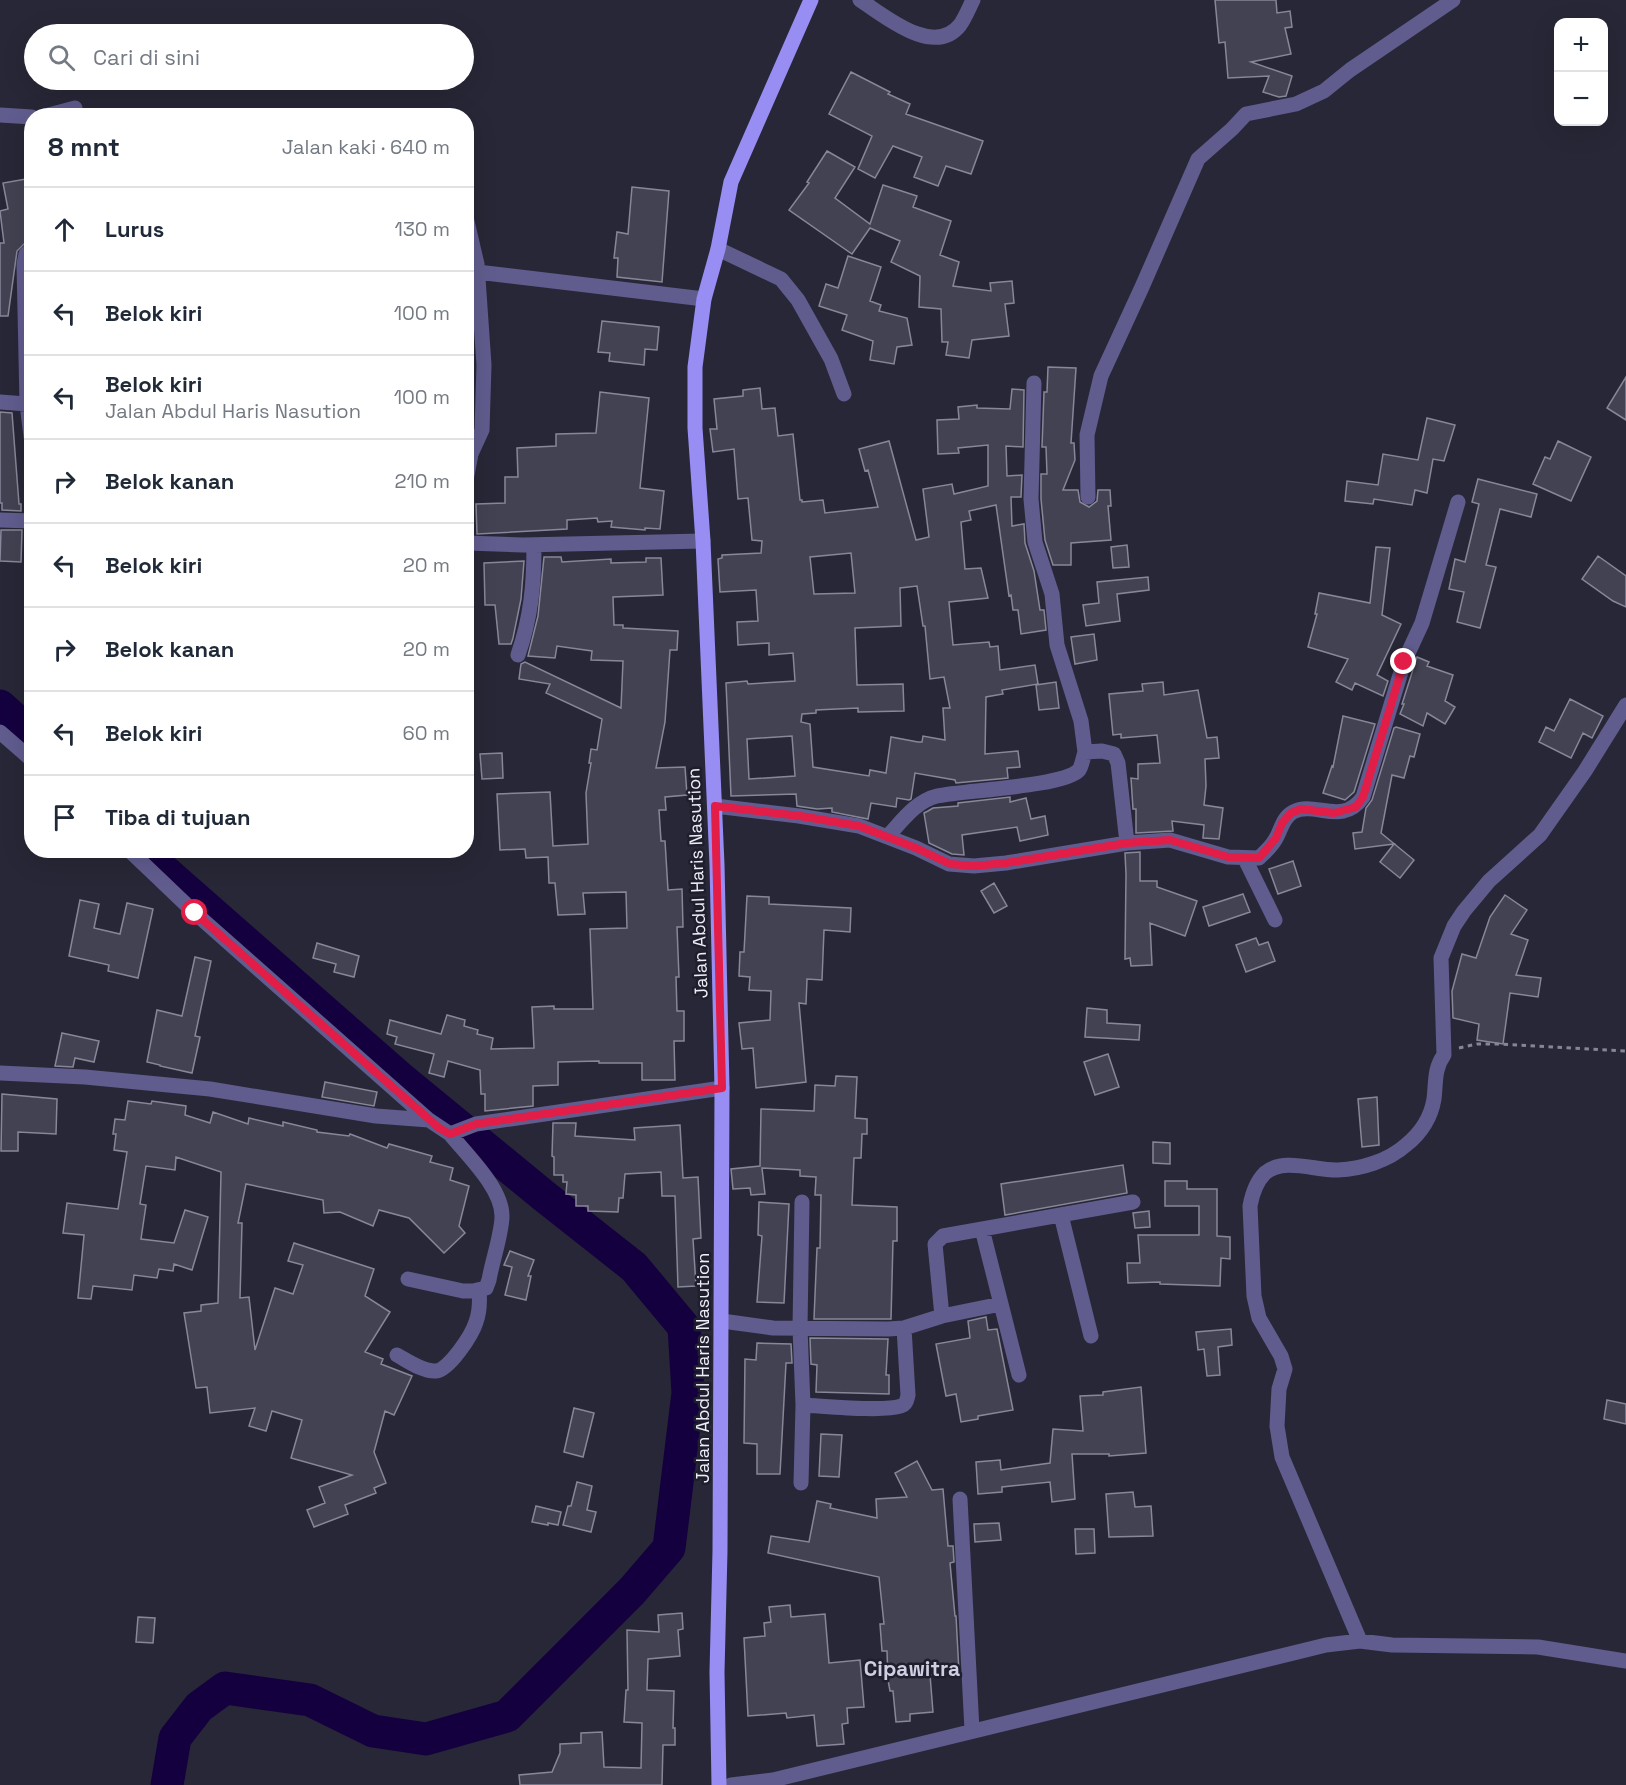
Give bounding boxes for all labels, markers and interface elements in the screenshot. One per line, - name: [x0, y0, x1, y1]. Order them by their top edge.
- map controls: [1554, 18, 1608, 126]
- button: +: [1554, 18, 1608, 72]
- search box: [24, 24, 474, 90]
- icon: search: [45, 41, 78, 74]
- text: Cari di sini: [93, 43, 200, 71]
- button: −: [1554, 72, 1608, 126]
- text: 8 mnt: [48, 130, 120, 164]
- text: Jalan kaki · 640 m: [282, 134, 450, 160]
- icon: ahead: [48, 213, 81, 246]
- text: Lurus: [105, 215, 164, 243]
- text: 130 m: [394, 216, 450, 242]
- icon: left: [48, 297, 81, 330]
- text: Belok kiri: [105, 299, 202, 327]
- text: 100 m: [394, 300, 450, 326]
- text: Belok kiri: [105, 370, 202, 398]
- icon: left: [48, 381, 81, 414]
- text: 100 m: [394, 384, 450, 410]
- text: Jalan Abdul Haris Nasution: [105, 398, 361, 424]
- icon: right: [48, 465, 81, 498]
- text: Belok kanan: [105, 467, 234, 495]
- text: 210 m: [394, 468, 450, 494]
- icon: left: [48, 549, 81, 582]
- text: Belok kiri: [105, 551, 202, 579]
- text: 20 m: [403, 552, 450, 578]
- icon: right: [48, 633, 81, 666]
- text: Belok kanan: [105, 635, 234, 663]
- text: 20 m: [403, 636, 450, 662]
- route end: [1390, 648, 1416, 674]
- icon: left: [48, 717, 81, 750]
- text: Belok kiri: [105, 719, 202, 747]
- text: 60 m: [403, 720, 450, 746]
- street label: Jalan Abdul Haris Nasution: [681, 767, 713, 999]
- icon: arrive: [48, 801, 81, 834]
- text: Tiba di tujuan: [105, 803, 251, 831]
- route start: [181, 899, 207, 925]
- street label: Jalan Abdul Haris Nasution: [691, 1253, 714, 1483]
- district label: Cipawitra: [864, 1655, 960, 1682]

